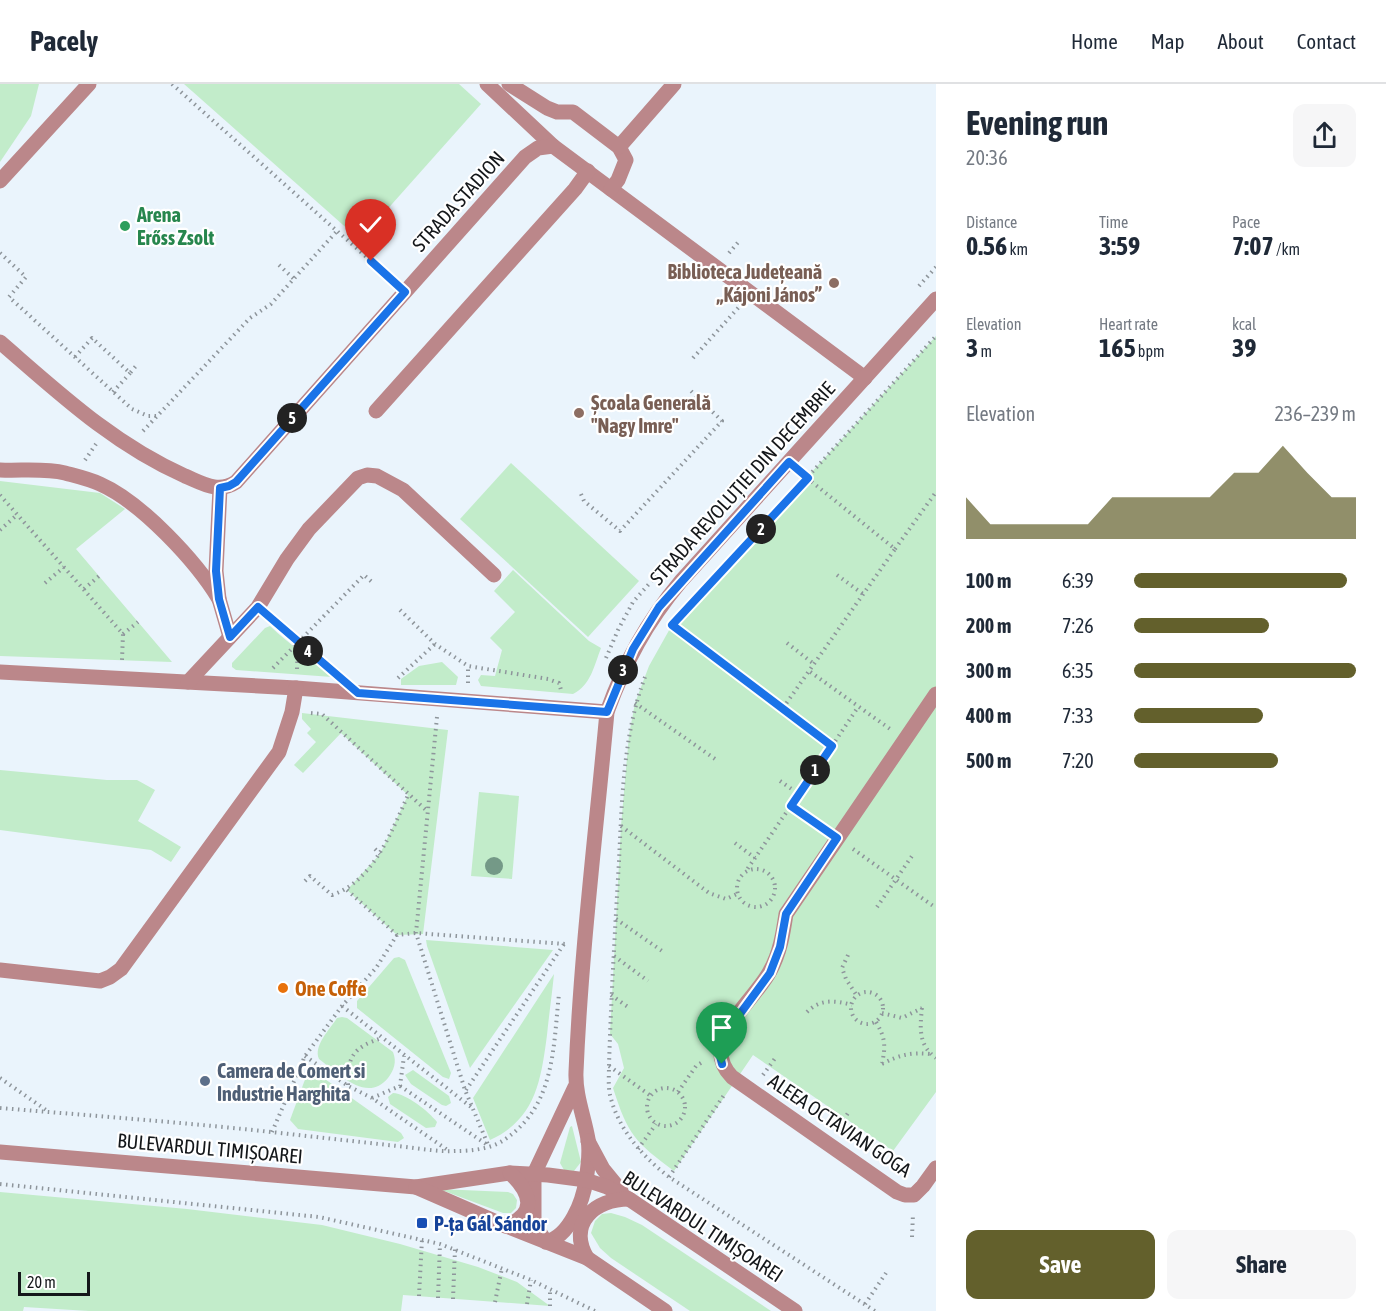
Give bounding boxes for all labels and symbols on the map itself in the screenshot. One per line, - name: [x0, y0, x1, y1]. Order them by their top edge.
- street label: STRADA STADION: [407, 146, 509, 256]
- pin: [345, 199, 396, 261]
- place label: Arena Erőss Zsolt: [136, 203, 214, 249]
- marker: Arena Erőss Zsolt: [118, 219, 132, 233]
- place label: Biblioteca Județeană „Kájoni János”: [668, 260, 822, 306]
- marker: Biblioteca Județeană „Kájoni János”: [827, 276, 841, 290]
- street label: STRADA REVOLUȚIEI DIN DECEMBRIE: [645, 377, 839, 589]
- place label: Școala Generală "Nagy Imre": [591, 391, 711, 437]
- pin: 5: [277, 403, 307, 433]
- marker: Școala Generală "Nagy Imre": [572, 406, 586, 420]
- pin: 2: [746, 514, 776, 544]
- pin: 4: [293, 636, 323, 666]
- pin: 3: [608, 655, 638, 685]
- pin: 1: [800, 755, 830, 785]
- place label: One Coffe: [295, 977, 367, 1000]
- marker: One Coffe: [276, 981, 290, 995]
- pin: [696, 1002, 747, 1064]
- place label: Camera de Comert si Industrie Harghita: [217, 1059, 365, 1105]
- street label: ALEEA OCTAVIAN GOGA: [764, 1069, 916, 1181]
- marker: Camera de Comert si Industrie Harghita: [198, 1074, 212, 1088]
- street label: BULEVARDUL TIMIȘOAREI: [116, 1128, 304, 1168]
- street label: BULEVARDUL TIMIȘOAREI: [619, 1166, 787, 1286]
- place label: P-ța Gál Sándor: [434, 1212, 548, 1236]
- marker: P-ța Gál Sándor: [415, 1216, 429, 1230]
- scale bar: [18, 1269, 90, 1296]

